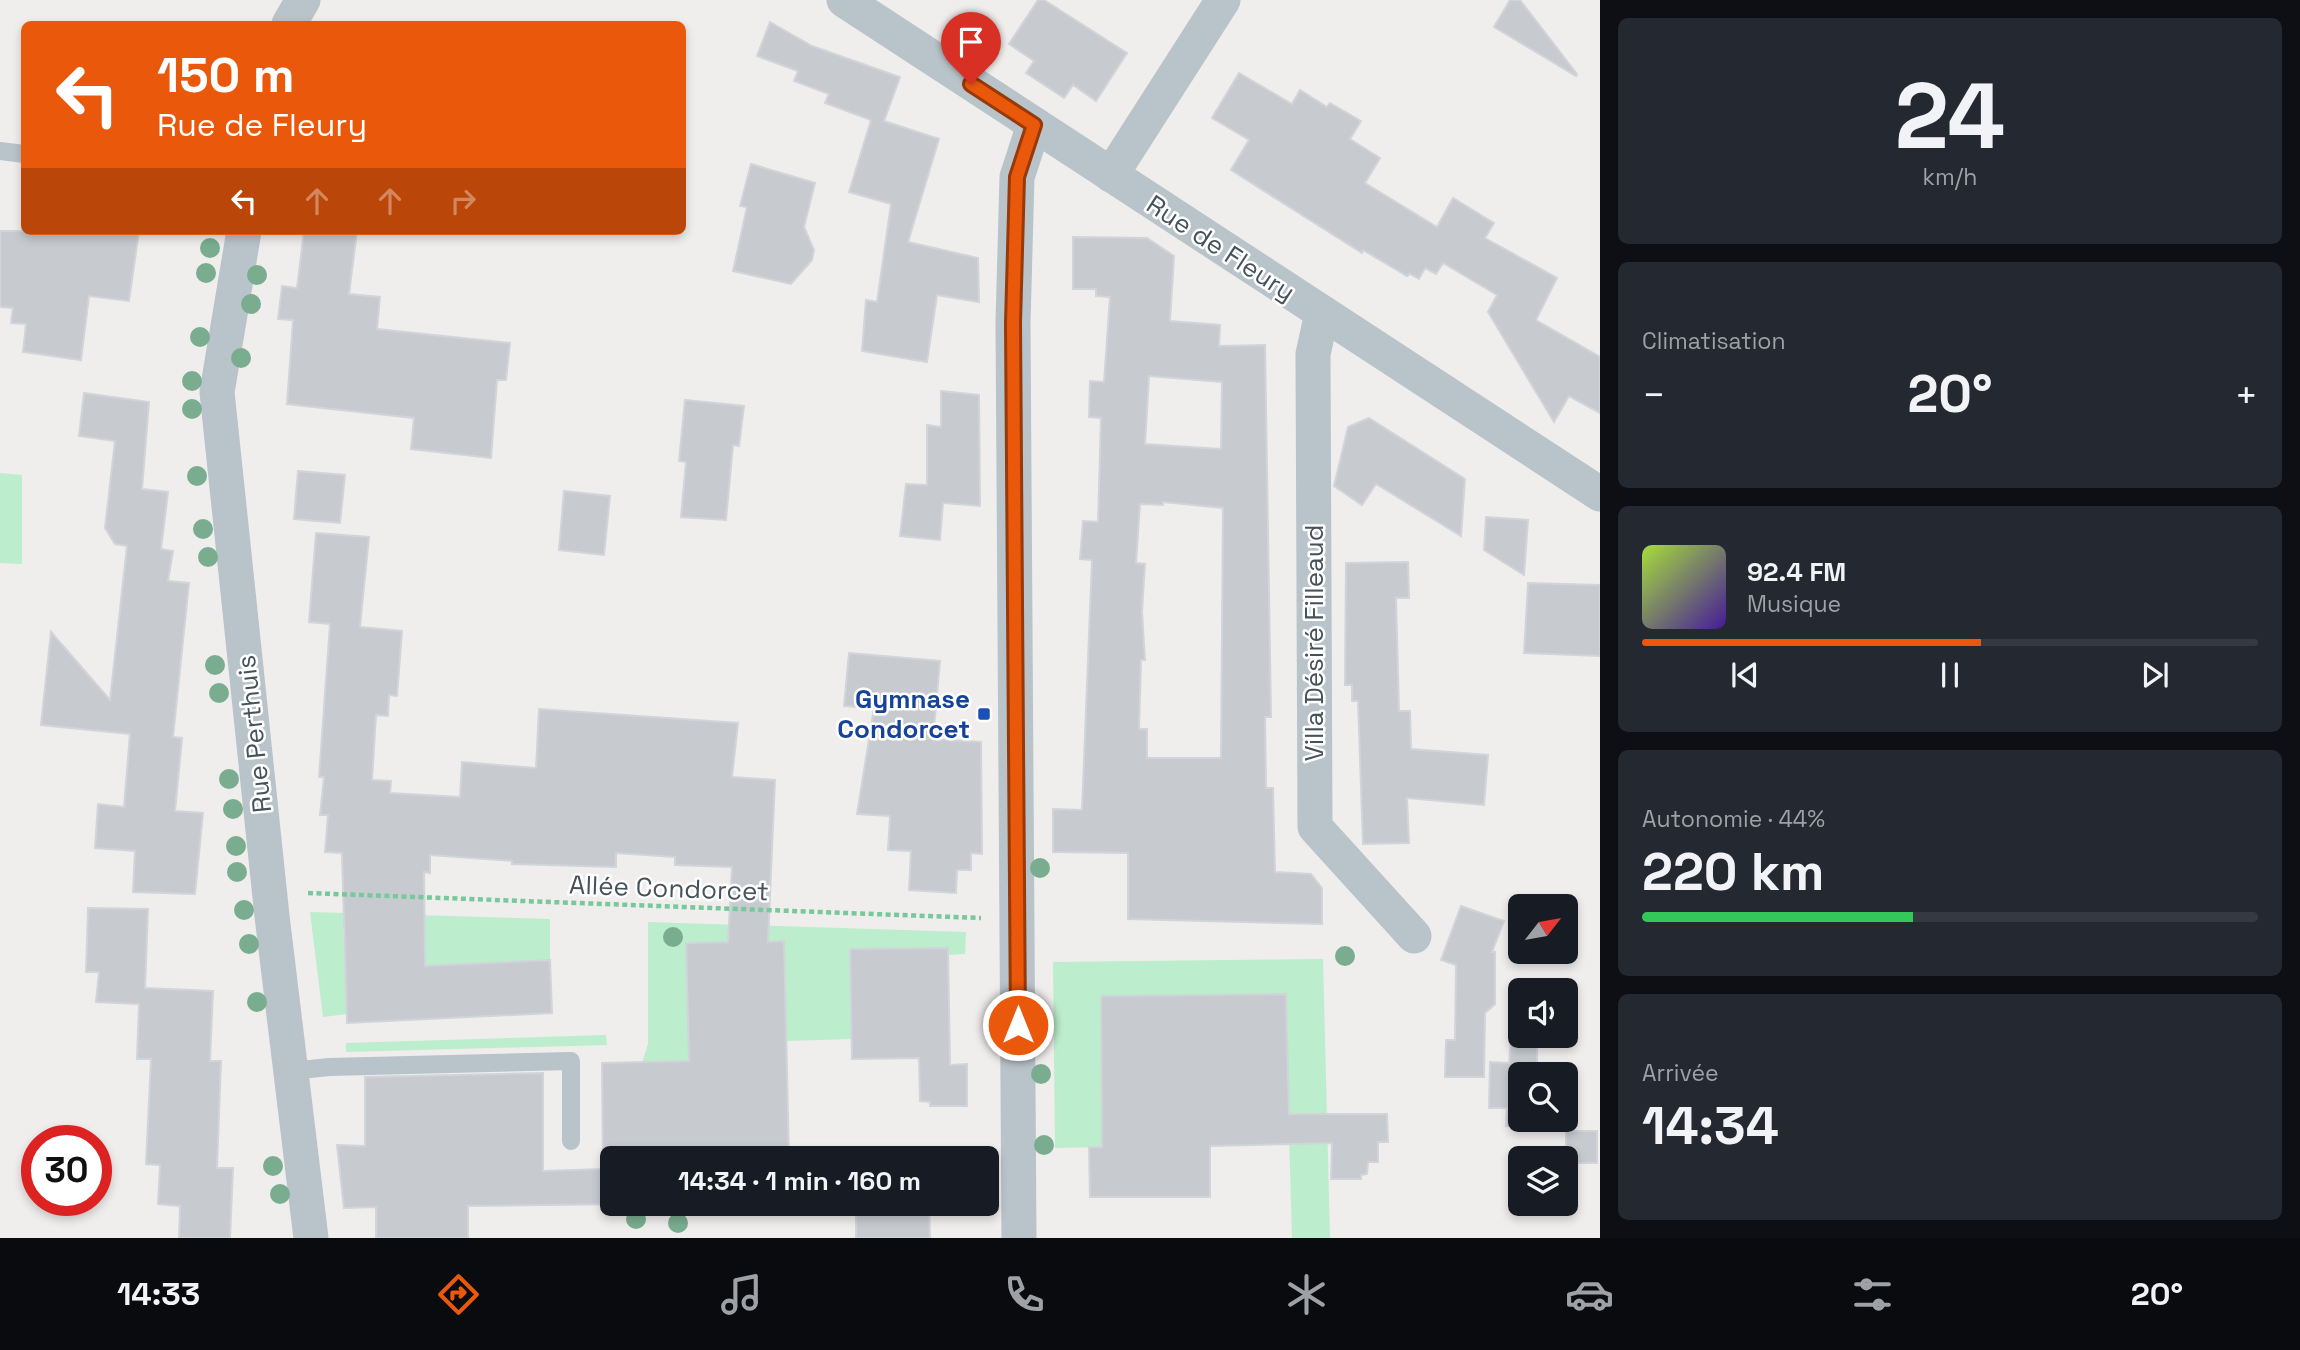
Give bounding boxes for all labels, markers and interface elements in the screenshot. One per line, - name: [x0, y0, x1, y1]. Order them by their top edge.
- pin: [941, 12.0, 1001, 84]
- icon: arrive: [952, 23, 990, 61]
- text: 150 m: [157, 44, 295, 106]
- icon: left: [42, 49, 133, 140]
- text: 24: [1895, 58, 2005, 175]
- text: Rue de Fleury: [157, 105, 367, 145]
- text: km/h: [1923, 162, 1977, 192]
- icon: left: [225, 182, 263, 220]
- icon: ahead: [298, 182, 336, 220]
- icon: ahead: [371, 182, 409, 220]
- icon: right: [444, 182, 482, 220]
- street label: Rue de Fleury: [1140, 187, 1302, 309]
- text: Climatisation: [1642, 326, 1786, 356]
- text: 20°: [1907, 361, 1993, 427]
- text: −: [1642, 371, 1666, 419]
- text: +: [2234, 371, 2258, 419]
- street label: Villa Désiré Filleaud: [1297, 525, 1331, 761]
- text: 92.4 FM: [1747, 555, 1846, 589]
- text: Musique: [1747, 589, 1841, 619]
- street label: Rue Perthuis: [229, 653, 279, 815]
- icon: previous: [1726, 656, 1764, 694]
- icon: pause: [1931, 656, 1969, 694]
- icon: next: [2136, 656, 2174, 694]
- place label: Gymnase Condorcet: [837, 682, 970, 746]
- marker: Gymnase Condorcet: [976, 706, 992, 722]
- text: Autonomie · 44%: [1642, 804, 1825, 834]
- text: 220 km: [1642, 839, 1824, 905]
- street label: Allée Condorcet: [569, 868, 769, 908]
- north arrow: [1508, 894, 1578, 964]
- map controls: [1508, 894, 1578, 1216]
- button: sound: [1508, 978, 1578, 1048]
- position arrow: [981, 988, 1055, 1062]
- text: Arrivée: [1642, 1058, 1719, 1088]
- button: search: [1508, 1062, 1578, 1132]
- text: 14:34: [1642, 1093, 1779, 1159]
- speed limit sign: 30: [21, 1125, 112, 1216]
- button: layers: [1508, 1146, 1578, 1216]
- text: 14:34 · 1 min · 160 m: [678, 1164, 921, 1198]
- icon: directions: [434, 1270, 483, 1319]
- icon: music: [717, 1270, 766, 1319]
- icon: phone: [1000, 1270, 1049, 1319]
- icon: climate: [1282, 1270, 1331, 1319]
- icon: car: [1565, 1270, 1614, 1319]
- icon: filters: [1848, 1270, 1897, 1319]
- text: 14:33: [117, 1274, 200, 1314]
- text: 20°: [2131, 1274, 2183, 1314]

